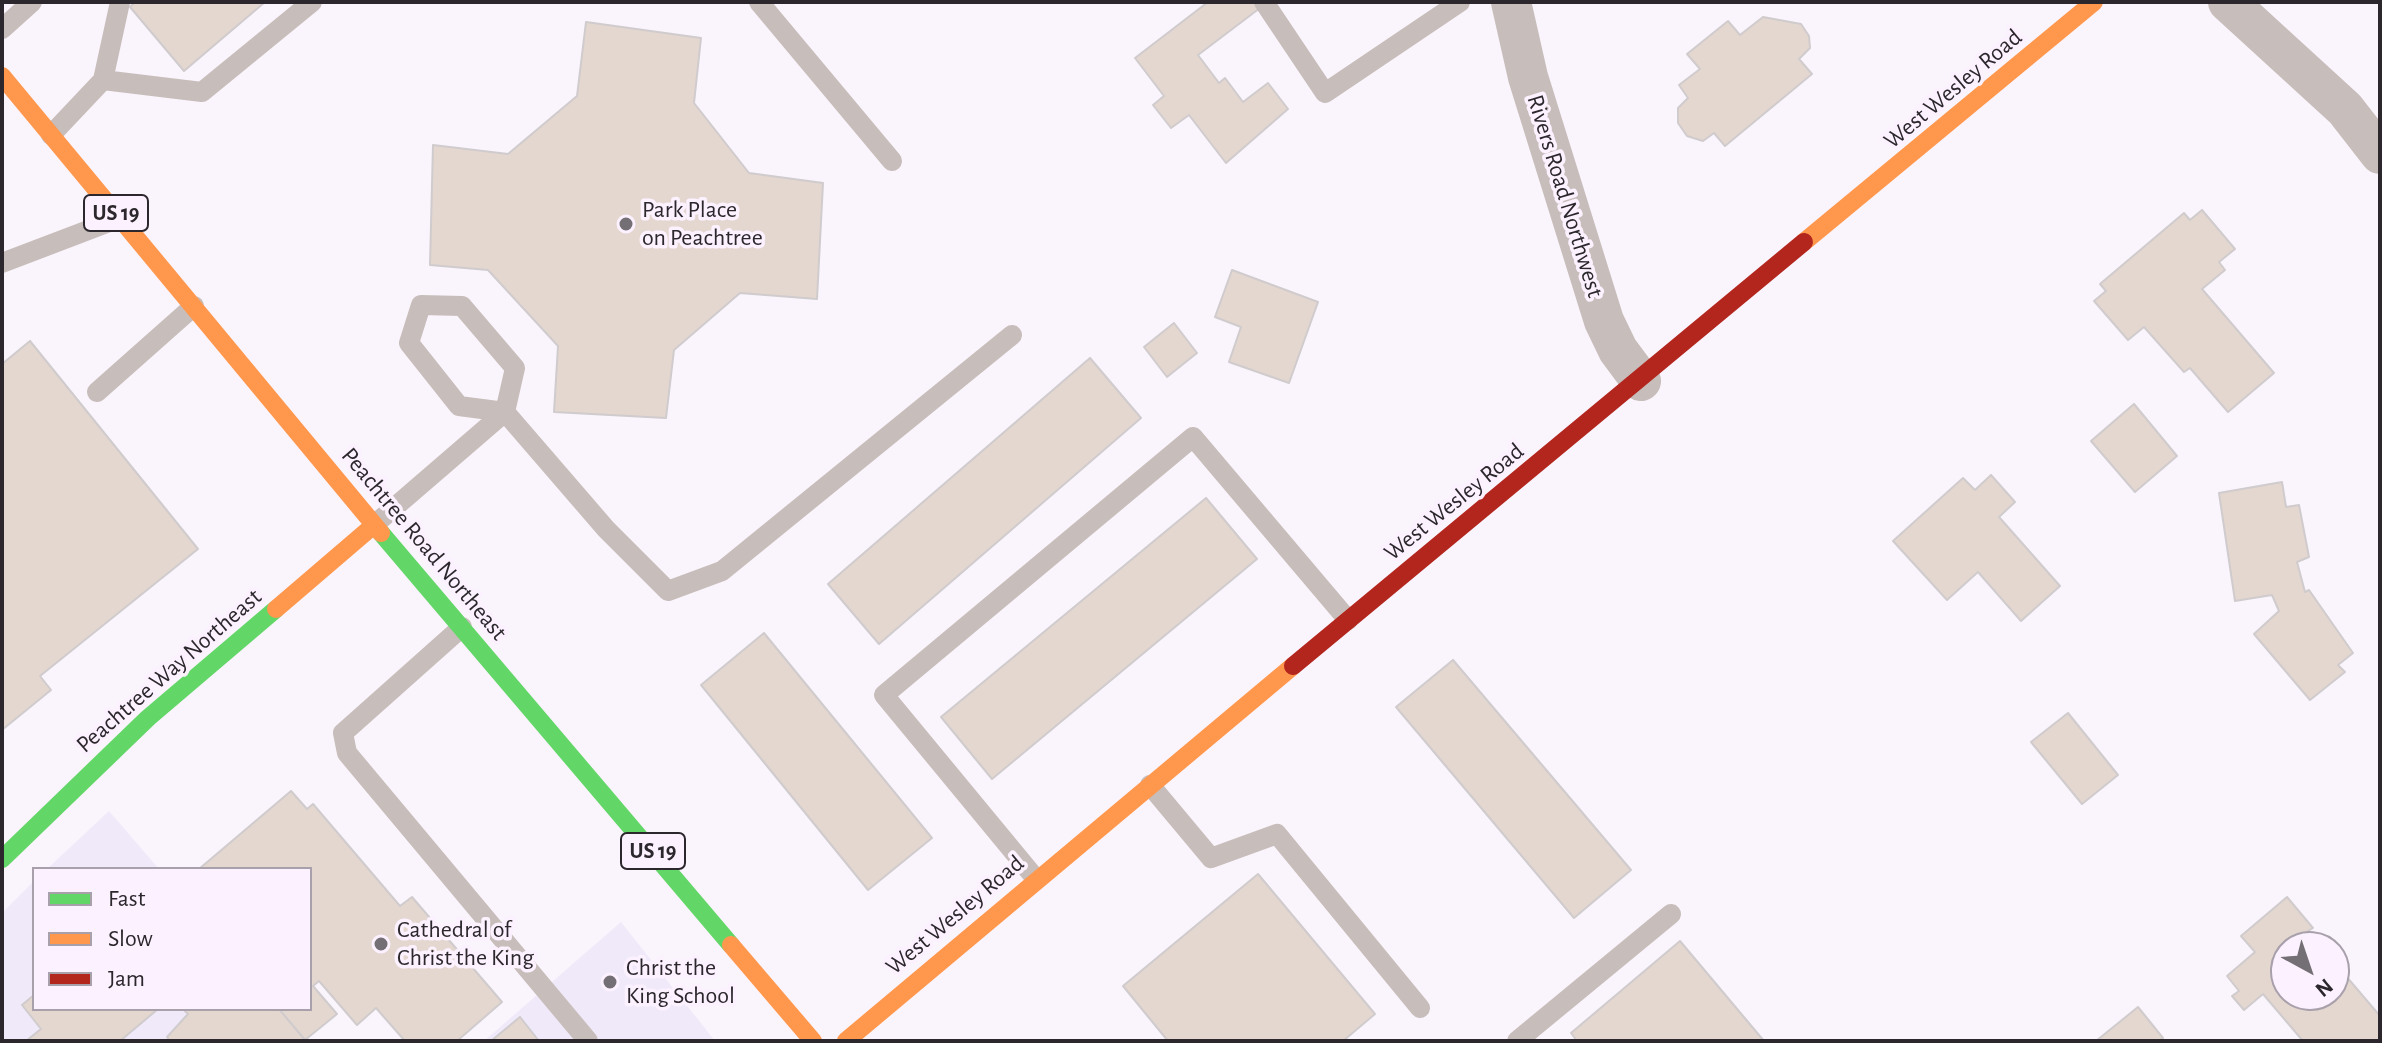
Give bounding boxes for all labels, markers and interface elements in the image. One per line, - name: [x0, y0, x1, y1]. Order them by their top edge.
- street label: West Wesley Road: [1878, 23, 2028, 155]
- street label: Rivers Road Northwest: [1520, 91, 1610, 301]
- road number: US 19: [84, 195, 148, 231]
- place label: Park Place on Peachtree: [642, 196, 763, 252]
- marker: Park Place on Peachtree: [617, 215, 635, 233]
- street label: West Wesley Road: [1378, 437, 1530, 567]
- street label: Peachtree Road Northeast: [335, 442, 513, 646]
- street label: Peachtree Way Northeast: [71, 583, 267, 759]
- road number: US 19: [621, 833, 685, 869]
- street label: West Wesley Road: [880, 849, 1030, 981]
- legend: [32, 867, 312, 1011]
- text: Fast: [108, 887, 145, 911]
- place label: Cathedral of Christ the King: [397, 916, 534, 972]
- text: Slow: [108, 927, 153, 951]
- north arrow: [2270, 931, 2350, 1011]
- marker: Cathedral of Christ the King: [372, 935, 390, 953]
- place label: Christ the King School: [626, 954, 735, 1010]
- text: Jam: [108, 967, 145, 991]
- marker: Christ the King School: [601, 973, 619, 991]
- text: N: [2311, 975, 2337, 1001]

